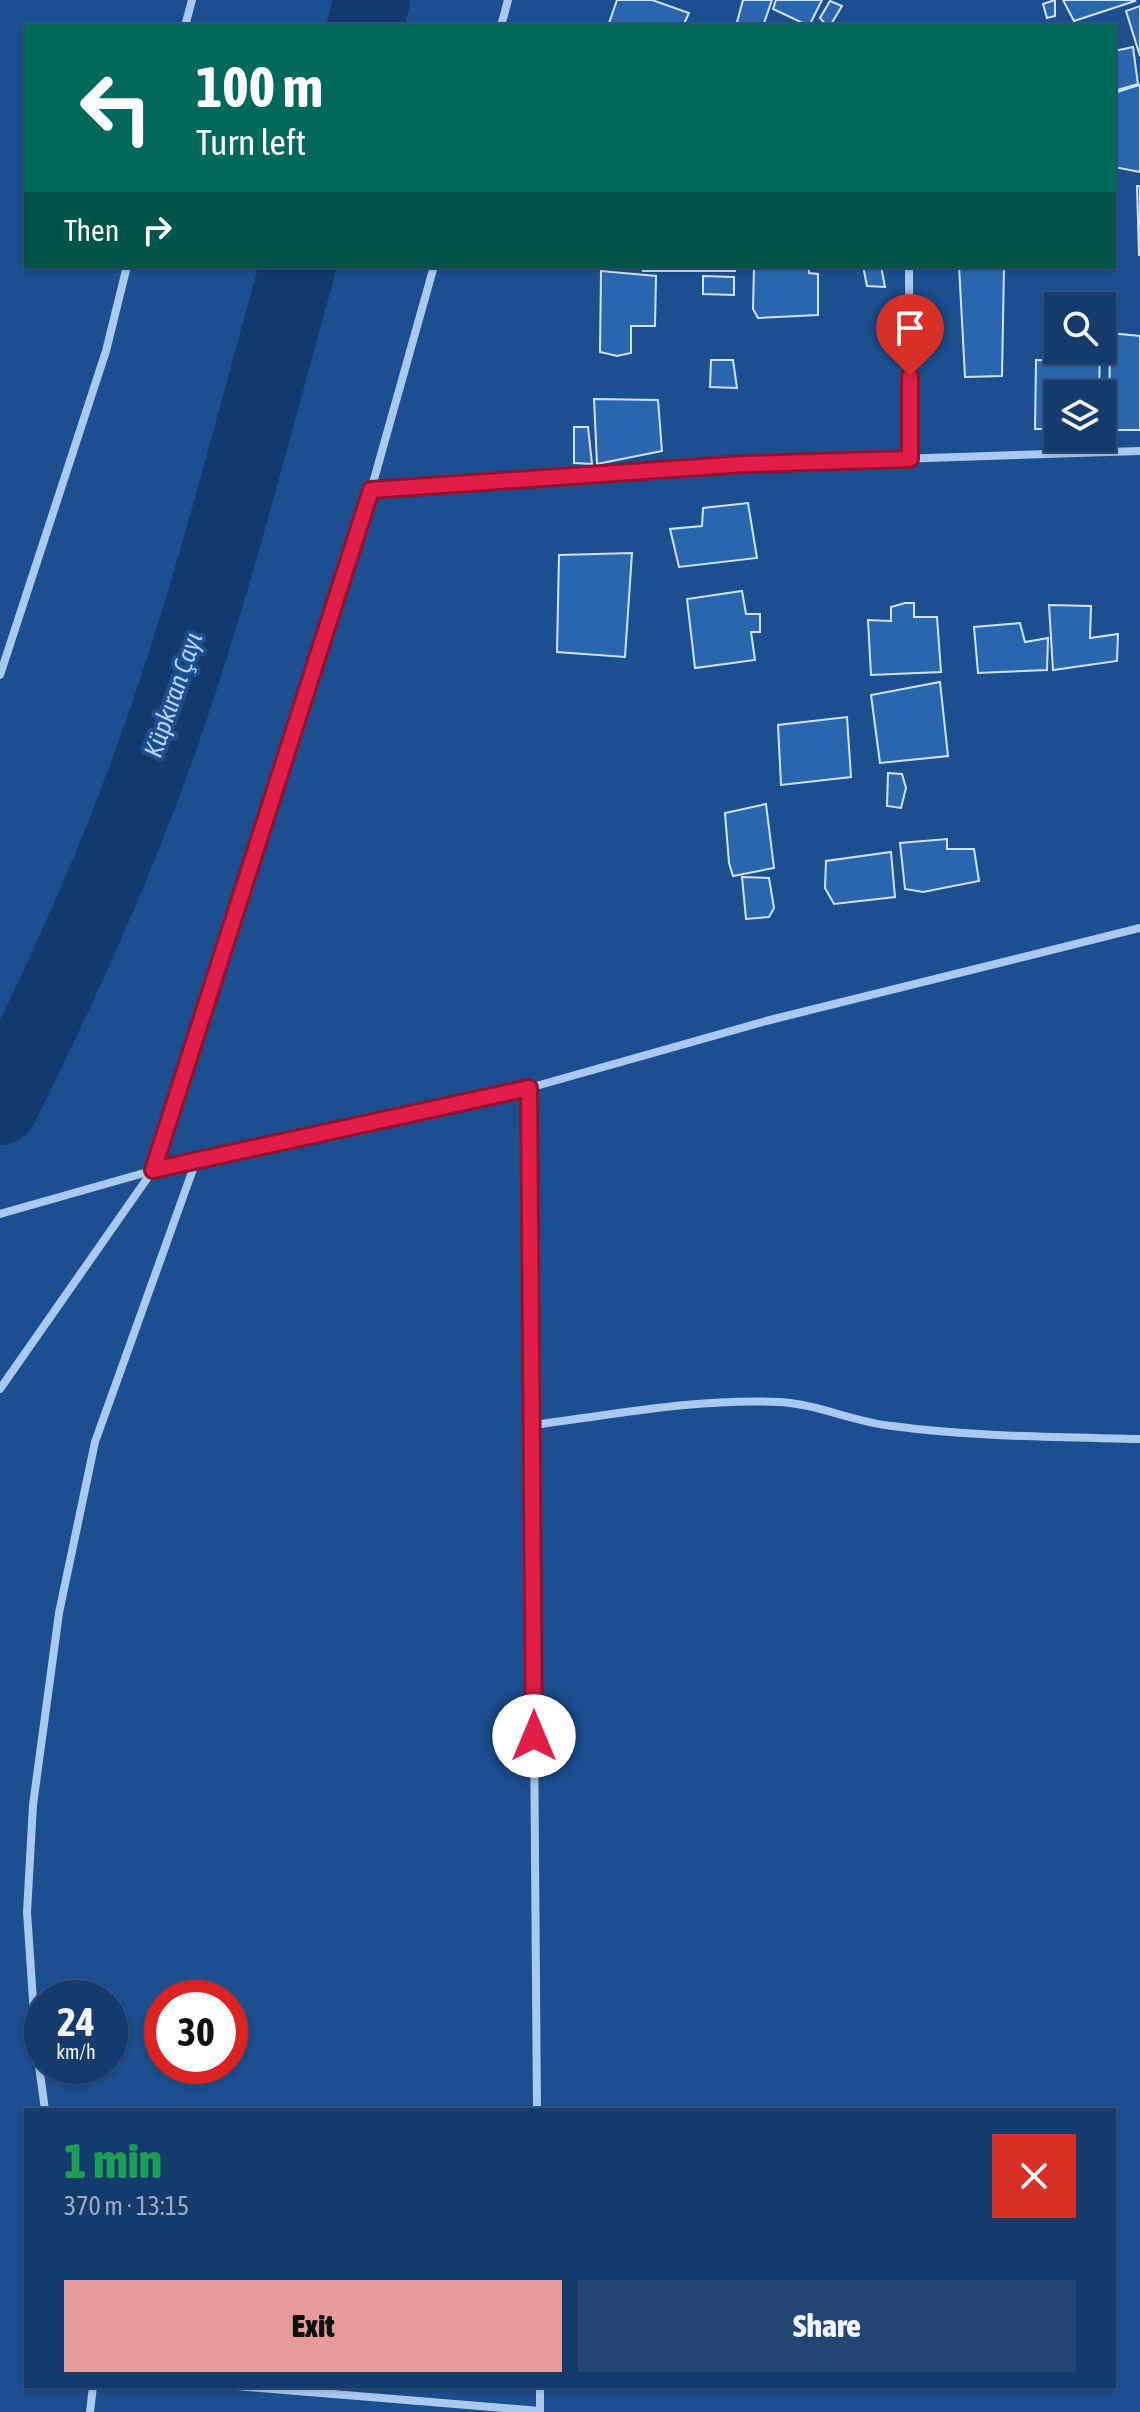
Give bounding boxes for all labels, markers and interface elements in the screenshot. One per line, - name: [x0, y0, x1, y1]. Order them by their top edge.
- text: 100 m: [196, 55, 323, 119]
- icon: left: [64, 56, 168, 160]
- text: Turn left: [196, 121, 306, 163]
- icon: right: [135, 208, 179, 252]
- text: Then: [64, 213, 119, 247]
- map controls: [1044, 292, 1116, 452]
- button: search: [1044, 292, 1116, 364]
- pin: [876, 294, 944, 376]
- icon: arrive: [888, 306, 932, 350]
- button: layers: [1044, 380, 1116, 452]
- water label: Küpkıran Çayı: [138, 629, 208, 761]
- position arrow: [492, 1694, 576, 1778]
- speed limit sign: 30: [144, 1980, 248, 2084]
- text: 24: [57, 1999, 95, 2044]
- text: km/h: [56, 2040, 96, 2063]
- text: 1 min: [64, 2133, 162, 2188]
- button: close: [992, 2134, 1076, 2218]
- text: 370 m · 13:15: [64, 2191, 189, 2221]
- button: Exit: [64, 2280, 562, 2372]
- button: Share: [578, 2280, 1076, 2372]

